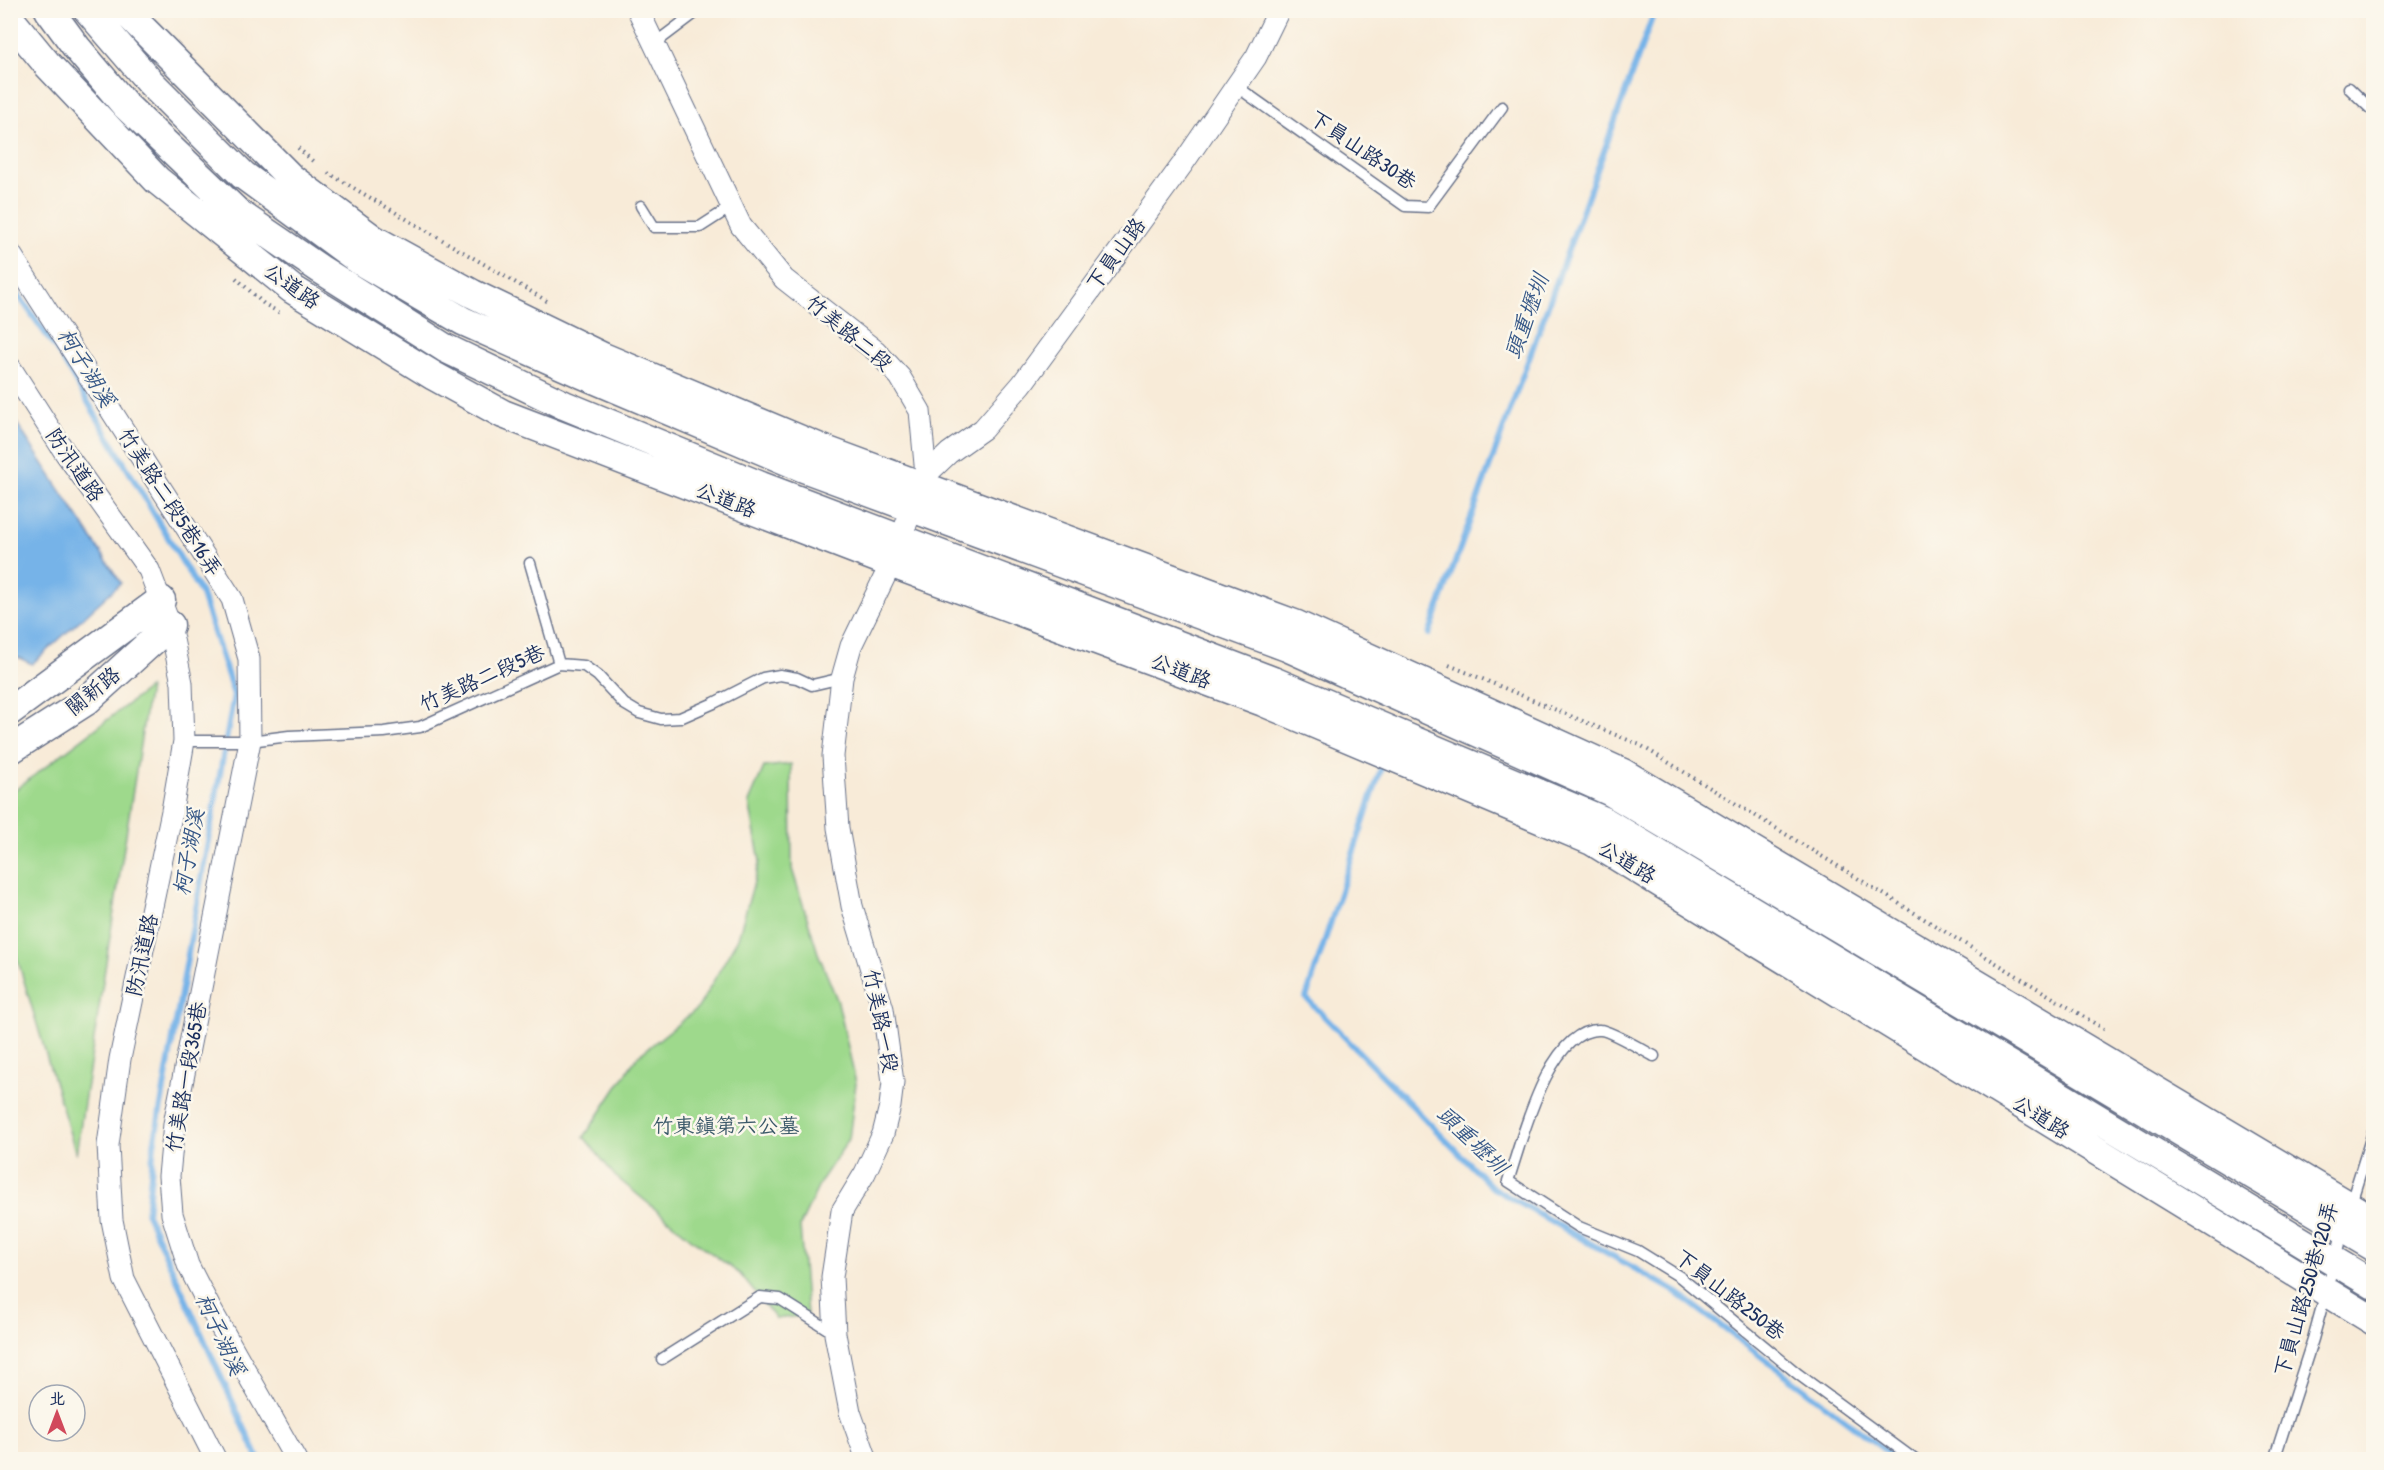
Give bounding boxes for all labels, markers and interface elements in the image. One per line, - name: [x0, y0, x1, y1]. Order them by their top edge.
- street label: 下員山路30巷: [1304, 103, 1423, 196]
- street label: 下員山路: [1079, 211, 1152, 296]
- street label: 公道路: [258, 256, 326, 316]
- water label: 頭重壢圳: [1497, 268, 1556, 362]
- street label: 竹美路二段: [800, 288, 899, 377]
- water label: 柯子湖溪: [51, 322, 124, 413]
- street label: 防汛道路: [39, 422, 111, 507]
- street label: 竹美路二段5巷16弄: [111, 422, 229, 582]
- street label: 公道路: [692, 475, 761, 524]
- street label: 竹美路二段5巷: [414, 637, 549, 718]
- street label: 公道路: [1147, 646, 1216, 695]
- street label: 關新路: [59, 660, 126, 722]
- water label: 柯子湖溪: [166, 805, 211, 898]
- street label: 公道路: [1593, 833, 1662, 890]
- street label: 防汛道路: [119, 911, 164, 999]
- street label: 竹美路一段: [857, 967, 906, 1075]
- street label: 竹美路一段365巷: [158, 999, 213, 1155]
- street label: 公道路: [2007, 1088, 2076, 1146]
- water label: 頭重壢圳: [1431, 1099, 1517, 1183]
- park label: 竹東鎮第六公墓: [653, 1111, 800, 1140]
- street label: 下員山路250巷120弄: [2267, 1198, 2344, 1380]
- street label: 下員山路250巷: [1669, 1242, 1792, 1347]
- water label: 柯子湖溪: [189, 1288, 254, 1381]
- north arrow: [27, 1383, 87, 1443]
- text: 北: [49, 1387, 65, 1409]

